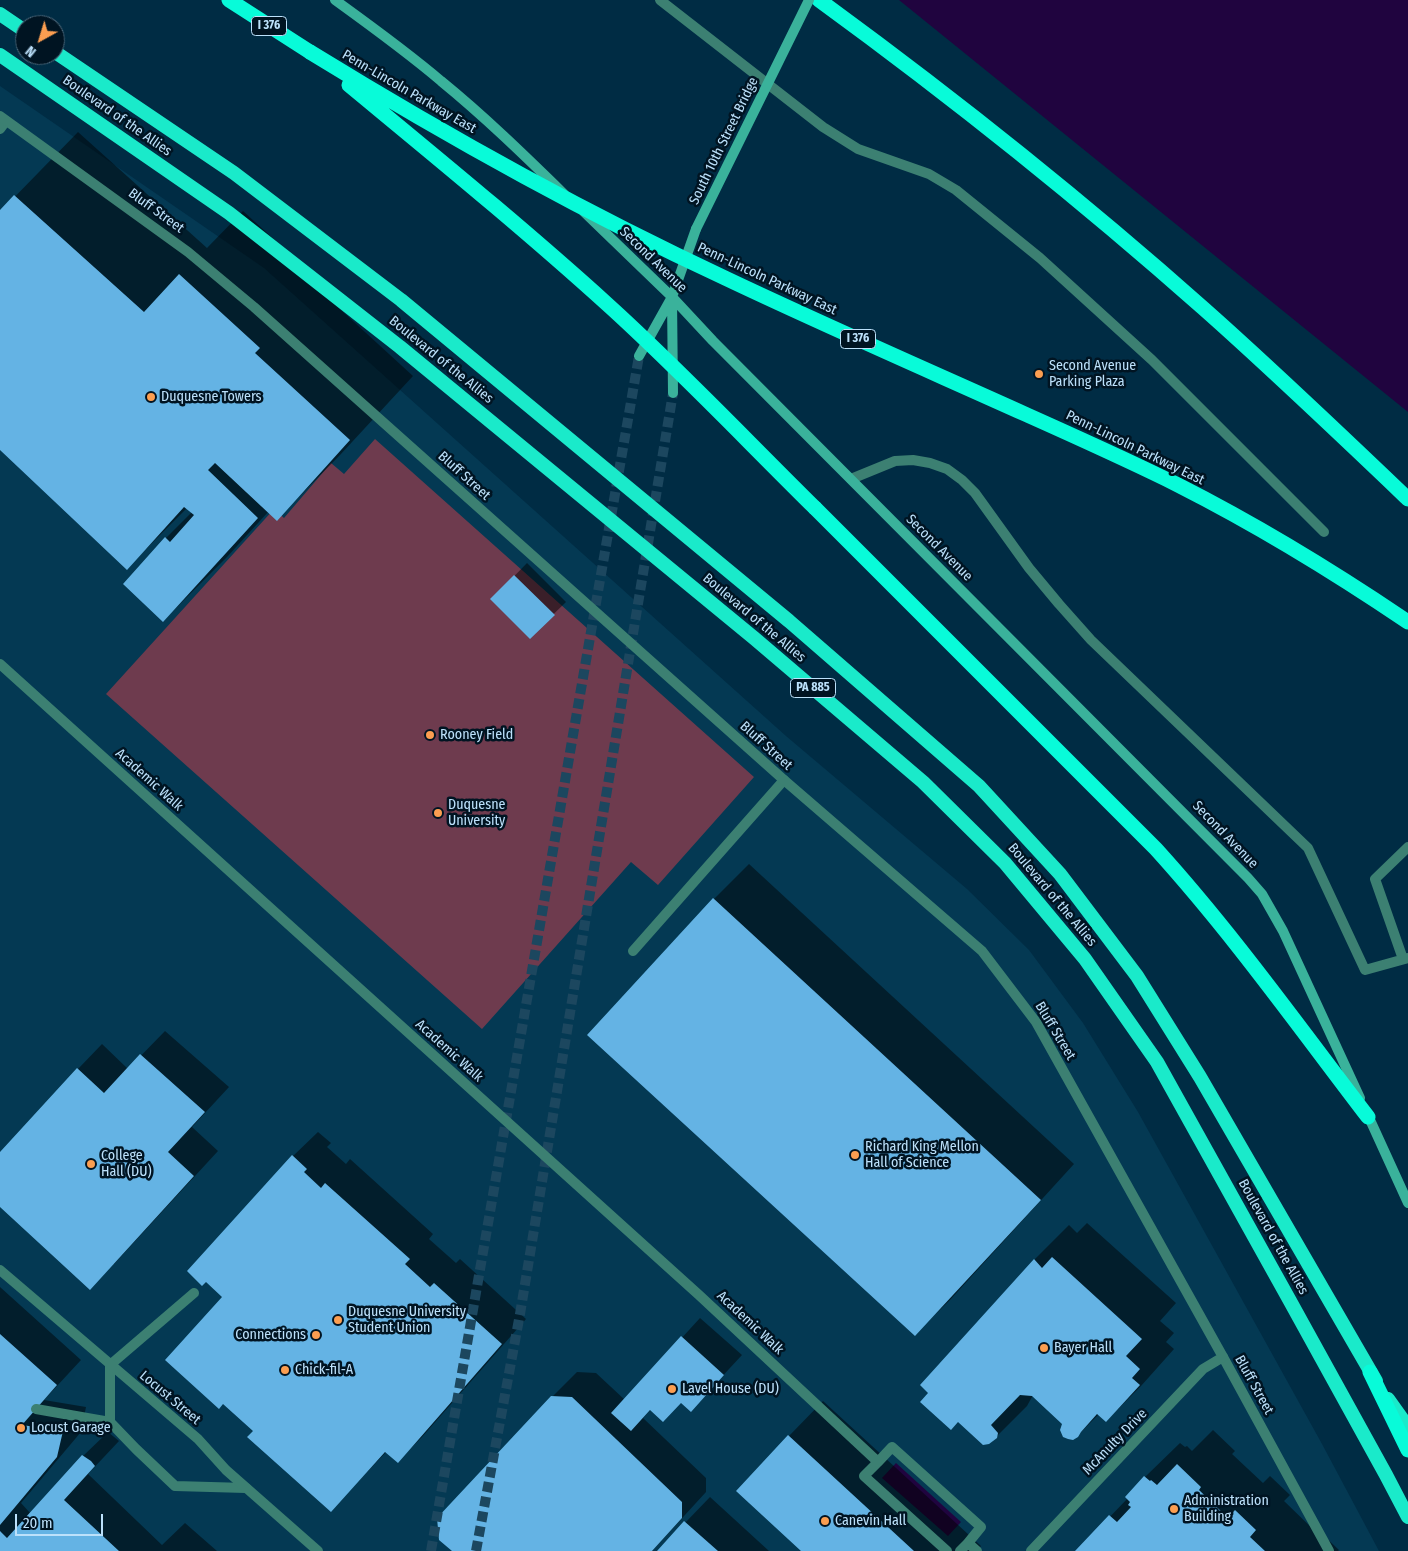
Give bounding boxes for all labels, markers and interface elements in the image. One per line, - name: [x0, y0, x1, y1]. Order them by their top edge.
- north arrow: [15, 15, 65, 65]
- road number: I 376: [252, 16, 286, 36]
- text: N: [22, 42, 39, 61]
- street label: Penn-Lincoln Parkway East: [339, 47, 479, 137]
- street label: Boulevard of the Allies: [59, 72, 175, 160]
- street label: South 10th Street Bridge: [686, 75, 762, 207]
- street label: Bluff Street: [125, 185, 187, 237]
- street label: Second Avenue: [616, 224, 690, 296]
- street label: Penn-Lincoln Parkway East: [695, 239, 839, 319]
- street label: Boulevard of the Allies: [385, 313, 497, 407]
- road number: I 376: [840, 329, 876, 348]
- place label: Second Avenue Parking Plaza: [1049, 358, 1136, 391]
- marker: Second Avenue Parking Plaza: [1033, 368, 1045, 380]
- place label: Duquesne Towers: [161, 389, 262, 405]
- marker: Duquesne Towers: [145, 391, 157, 403]
- street label: Penn-Lincoln Parkway East: [1063, 407, 1207, 489]
- street label: Bluff Street: [434, 448, 494, 504]
- street label: Second Avenue: [902, 511, 976, 585]
- street label: Boulevard of the Allies: [699, 570, 809, 666]
- road number: PA 885: [790, 678, 836, 698]
- street label: Bluff Street: [736, 718, 796, 774]
- place label: Rooney Field: [440, 727, 513, 743]
- marker: Rooney Field: [424, 729, 436, 741]
- street label: Academic Walk: [112, 745, 186, 815]
- place label: Duquesne University: [448, 797, 505, 830]
- street label: Second Avenue: [1189, 798, 1261, 872]
- marker: Duquesne University: [432, 807, 444, 819]
- street label: Boulevard of the Allies: [1004, 840, 1100, 950]
- street label: Bluff Street: [1031, 999, 1079, 1063]
- street label: Academic Walk: [412, 1016, 486, 1086]
- place label: Richard King Mellon Hall of Science: [865, 1139, 979, 1172]
- place label: College Hall (DU): [101, 1148, 152, 1180]
- marker: Richard King Mellon Hall of Science: [849, 1149, 861, 1161]
- marker: College Hall (DU): [85, 1158, 97, 1170]
- street label: Boulevard of the Allies: [1234, 1176, 1312, 1298]
- street label: Academic Walk: [713, 1288, 787, 1358]
- place label: Duquesne University Student Union: [348, 1304, 466, 1336]
- marker: Duquesne University Student Union: [332, 1314, 344, 1326]
- place label: Connections: [235, 1327, 306, 1343]
- marker: Connections: [310, 1329, 322, 1341]
- place label: Bayer Hall: [1054, 1340, 1112, 1356]
- marker: Bayer Hall: [1038, 1342, 1050, 1354]
- street label: Bluff Street: [1231, 1353, 1277, 1417]
- place label: Chick-fil-A: [295, 1362, 353, 1378]
- marker: Chick-fil-A: [279, 1364, 291, 1376]
- street label: Locust Street: [136, 1368, 204, 1428]
- place label: Lavel House (DU): [682, 1381, 779, 1397]
- marker: Lavel House (DU): [666, 1383, 678, 1395]
- street label: McAnulty Drive: [1079, 1405, 1151, 1479]
- place label: Locust Garage: [31, 1420, 111, 1436]
- marker: Locust Garage: [15, 1422, 27, 1434]
- place label: Administration Building: [1184, 1493, 1269, 1525]
- marker: Administration Building: [1168, 1503, 1180, 1515]
- scale bar: [18, 1504, 105, 1536]
- place label: Canevin Hall: [835, 1513, 906, 1529]
- text: 20 m: [23, 1514, 53, 1532]
- marker: Canevin Hall: [819, 1515, 831, 1527]

